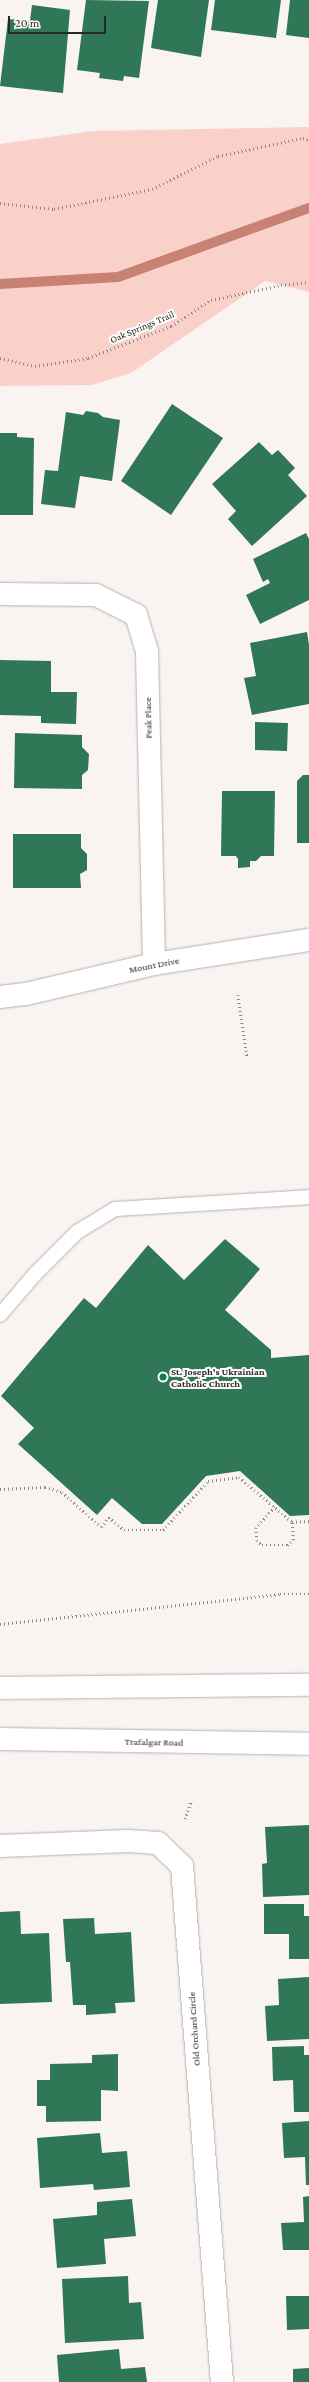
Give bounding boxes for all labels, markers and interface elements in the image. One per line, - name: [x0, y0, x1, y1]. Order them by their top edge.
- scale bar: [10, 8, 108, 34]
- text: 20 m: [15, 16, 39, 30]
- street label: Oak Springs Trail: [108, 308, 176, 346]
- street label: Peak Place: [142, 697, 154, 739]
- street label: Mount Drive: [128, 954, 180, 976]
- place label: St. Joseph's Ukrainian Catholic Church: [171, 1365, 265, 1388]
- marker: St. Joseph's Ukrainian Catholic Church: [158, 1372, 168, 1382]
- street label: Trafalgar Road: [125, 1735, 183, 1749]
- street label: Old Orchard Circle: [185, 1992, 203, 2066]

